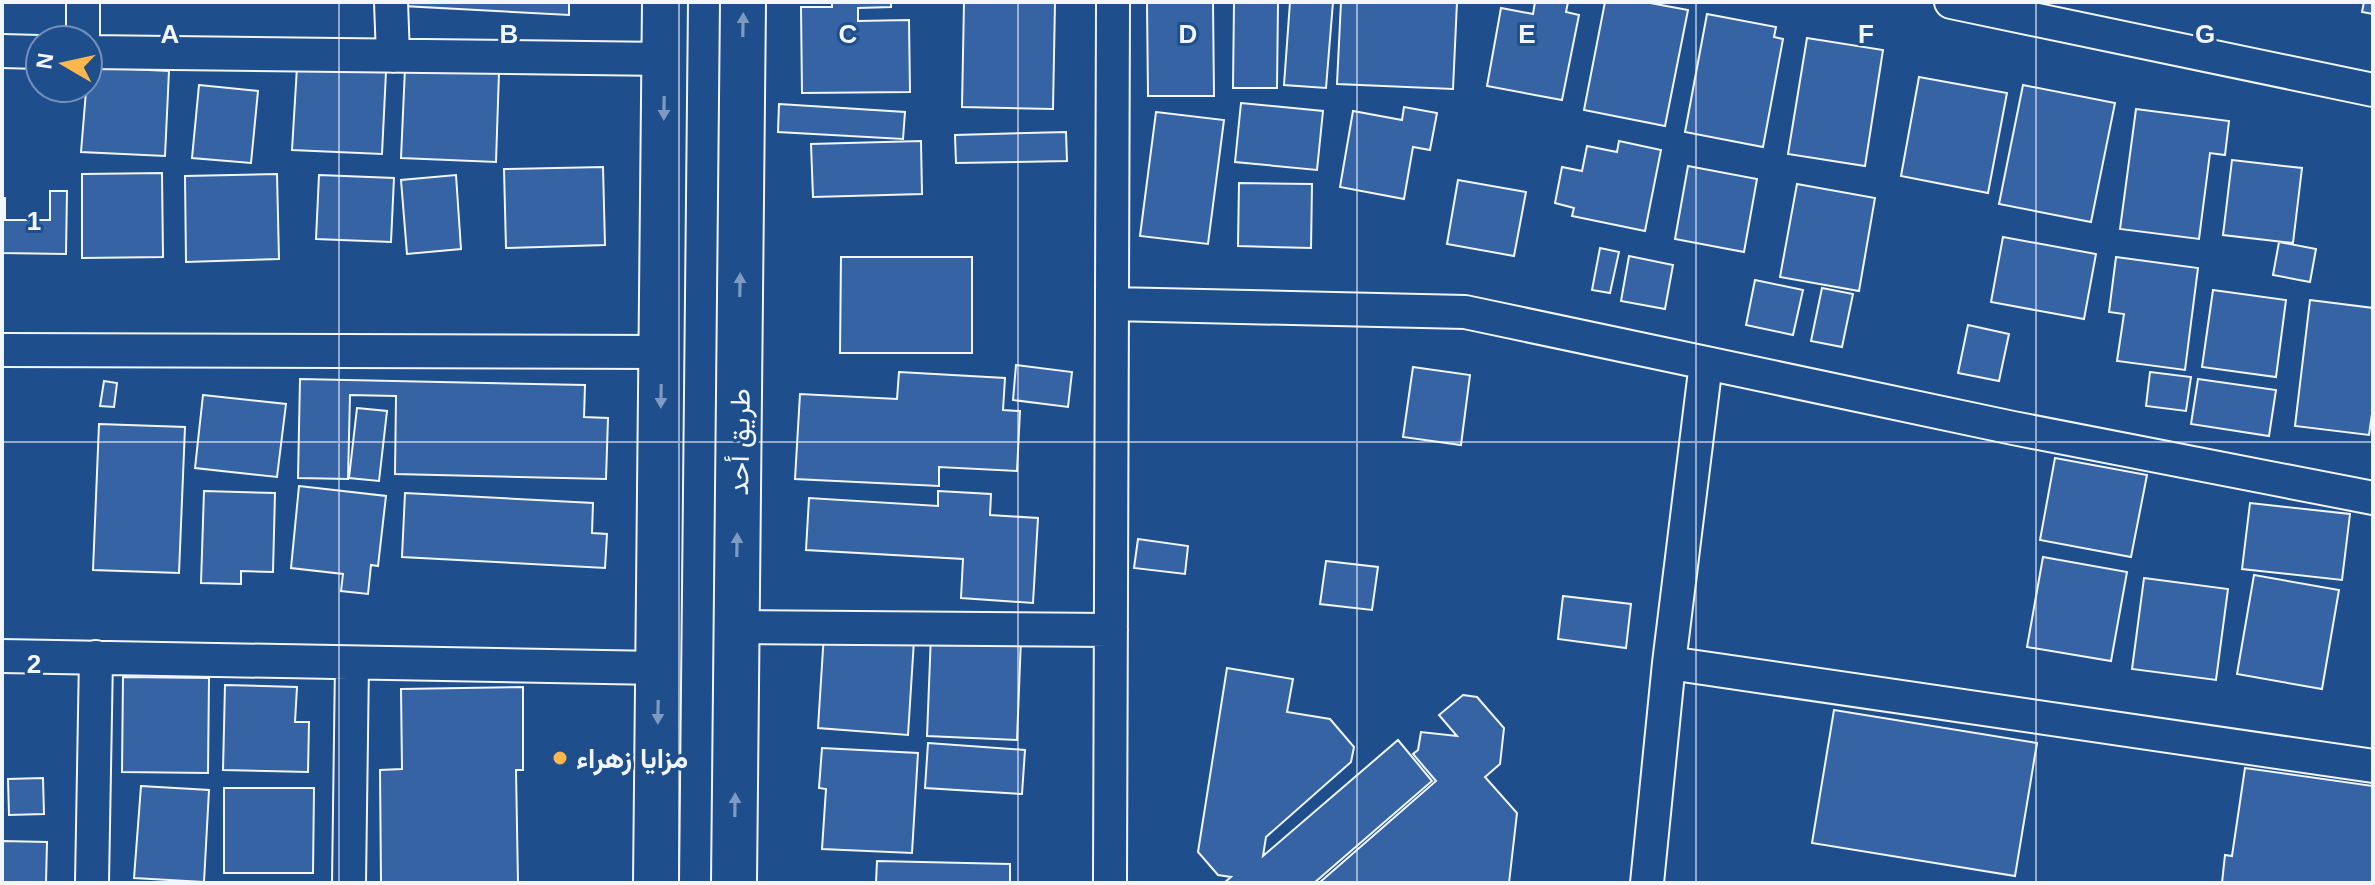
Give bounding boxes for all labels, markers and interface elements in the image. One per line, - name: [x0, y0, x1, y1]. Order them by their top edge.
- one-way arrow: [737, 12, 749, 37]
- text: A: [161, 19, 180, 49]
- text: B: [500, 19, 518, 49]
- text: C: [839, 19, 858, 49]
- text: D: [1179, 19, 1197, 49]
- text: E: [1518, 19, 1536, 49]
- text: F: [1858, 19, 1874, 49]
- text: G: [2195, 19, 2215, 49]
- north arrow: [24, 24, 104, 104]
- text: N: [31, 51, 58, 71]
- one-way arrow: [658, 96, 670, 121]
- text: 1: [27, 206, 41, 236]
- one-way arrow: [734, 272, 746, 297]
- one-way arrow: [655, 384, 668, 409]
- street label: طريق أحد: [723, 388, 758, 496]
- one-way arrow: [731, 532, 744, 557]
- text: 2: [27, 649, 41, 679]
- one-way arrow: [652, 700, 664, 725]
- place label: مزايا زهراء: [576, 743, 688, 776]
- marker: مزايا زهراء: [551, 749, 569, 767]
- one-way arrow: [729, 792, 741, 817]

